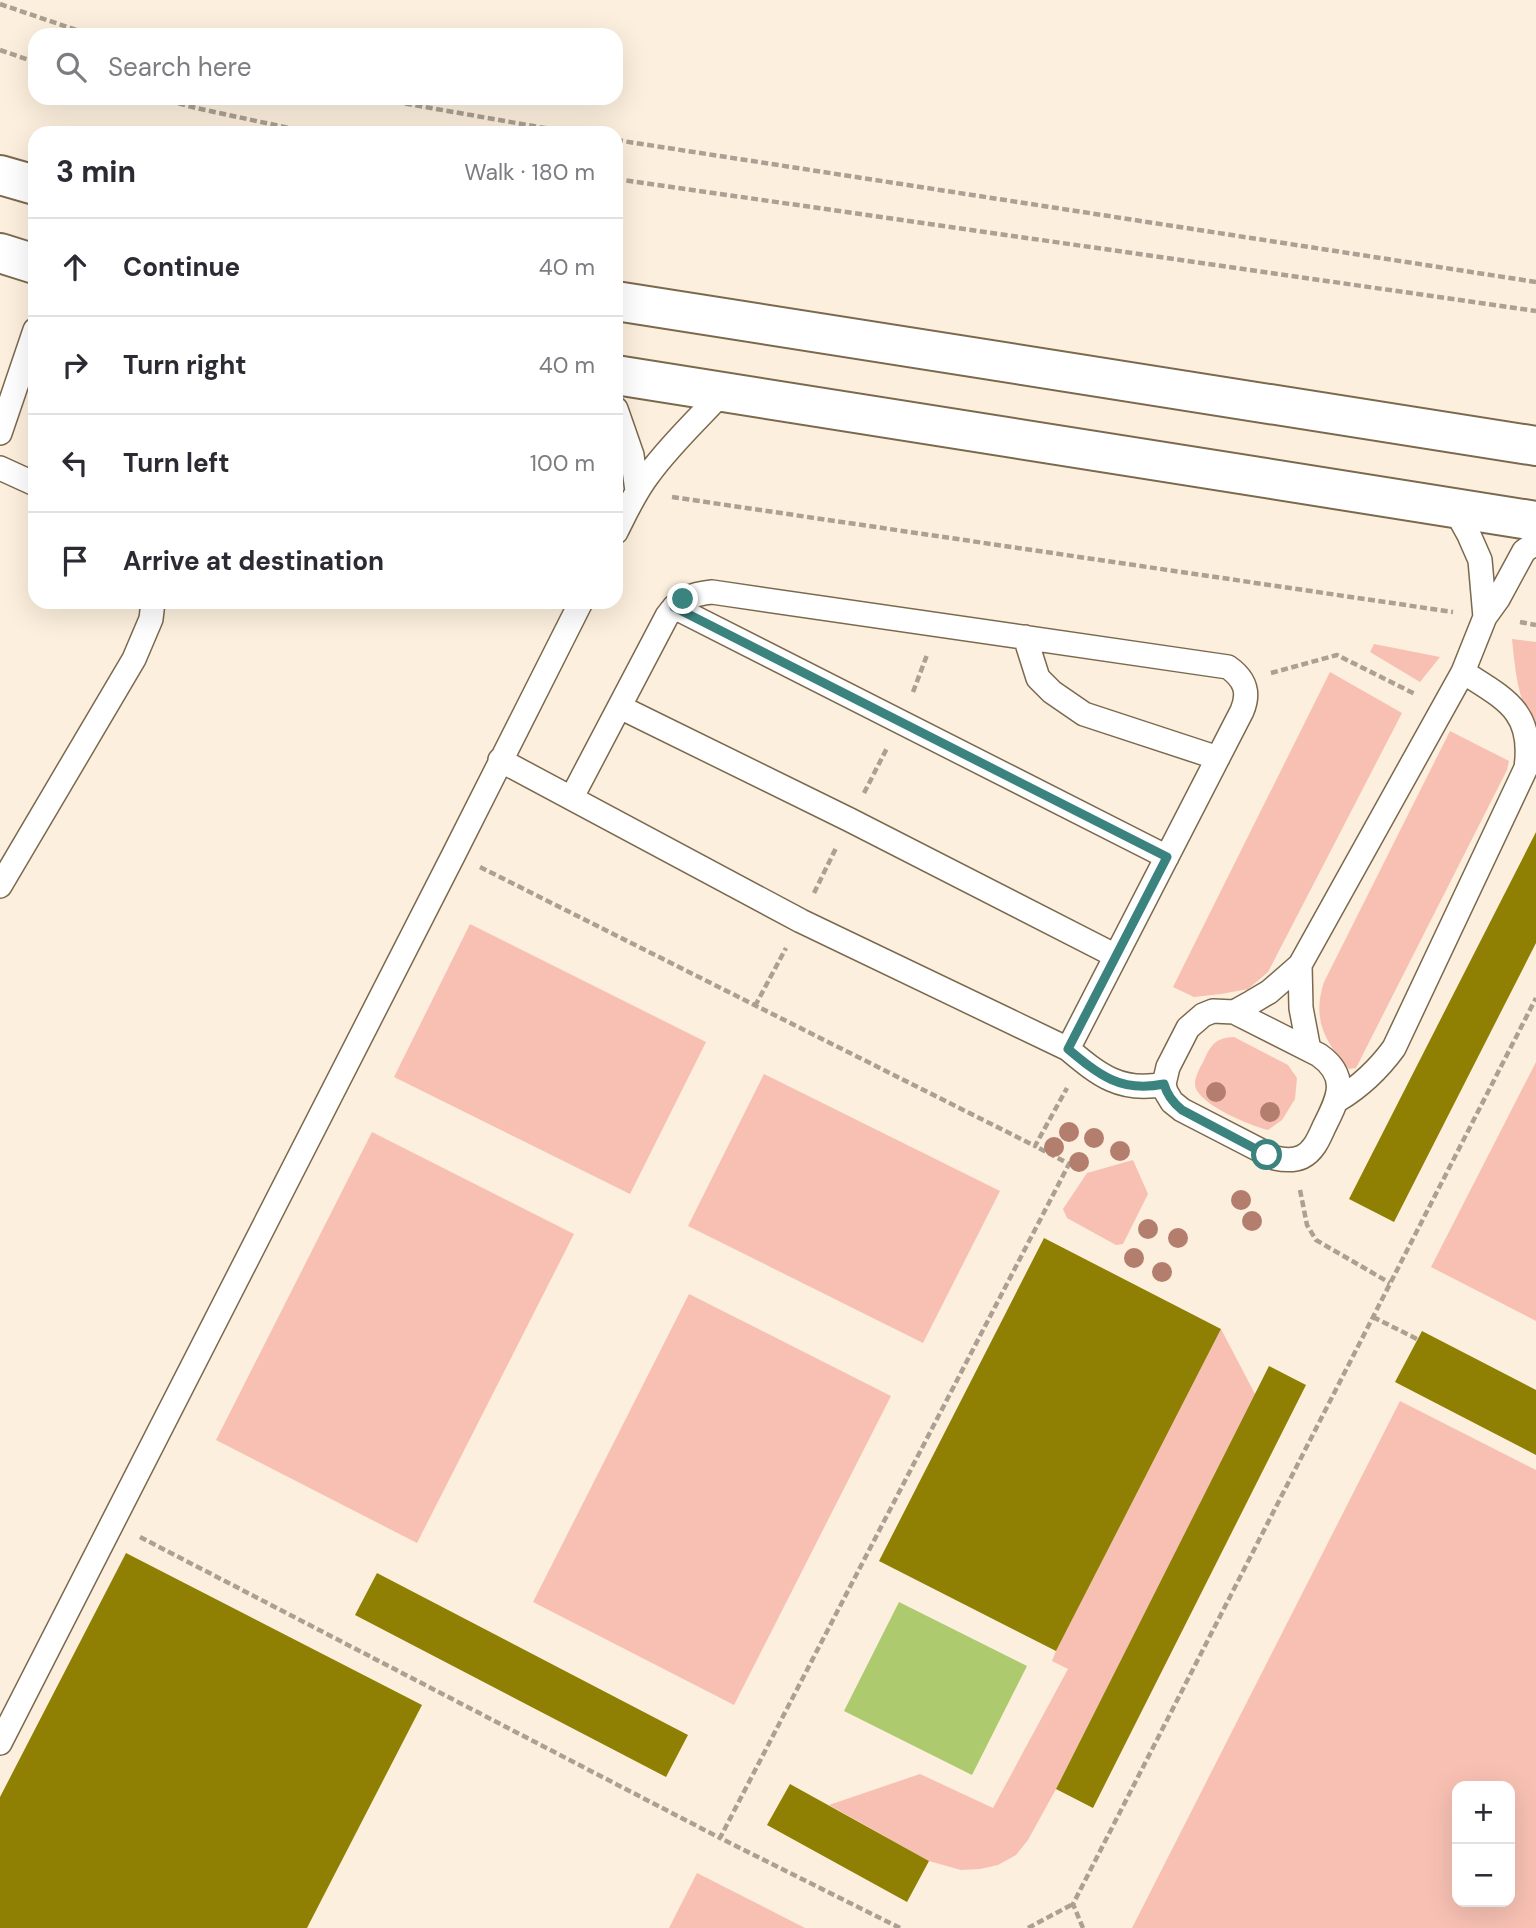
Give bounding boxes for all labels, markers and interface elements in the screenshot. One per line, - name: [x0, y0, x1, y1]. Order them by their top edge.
- search box: [28, 28, 623, 105]
- icon: search: [52, 48, 90, 86]
- text: Search here: [108, 50, 251, 84]
- text: 3 min: [56, 152, 136, 191]
- text: Walk · 180 m: [464, 157, 595, 187]
- icon: ahead: [56, 248, 94, 286]
- text: Continue: [123, 250, 240, 284]
- text: 40 m: [539, 252, 595, 282]
- icon: right: [56, 346, 94, 384]
- text: Turn right: [123, 348, 247, 382]
- text: 40 m: [539, 350, 595, 380]
- icon: left: [56, 444, 94, 482]
- text: Turn left: [123, 446, 230, 480]
- text: 100 m: [530, 448, 595, 478]
- icon: arrive: [56, 542, 94, 580]
- text: Arrive at destination: [123, 544, 384, 578]
- route end: [667, 583, 698, 614]
- route start: [1251, 1139, 1282, 1170]
- map controls: [1452, 1781, 1515, 1907]
- button: +: [1452, 1781, 1515, 1844]
- button: −: [1452, 1844, 1515, 1907]

